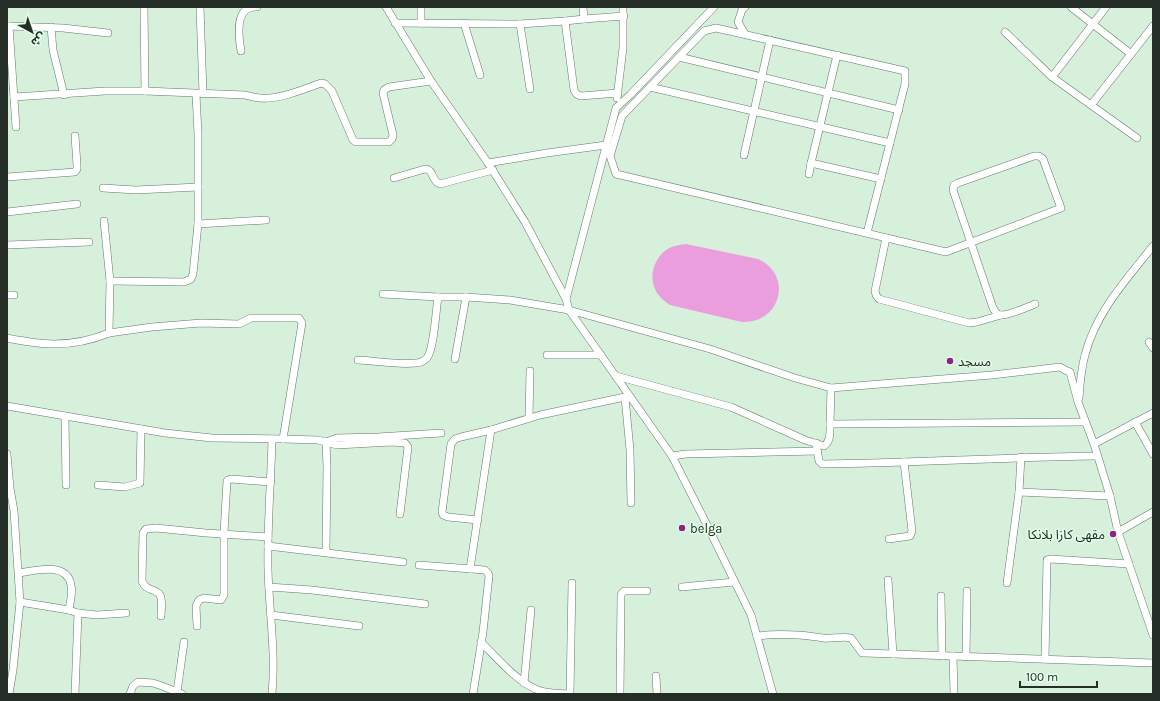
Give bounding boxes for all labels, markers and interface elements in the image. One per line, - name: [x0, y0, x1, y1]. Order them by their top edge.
- north arrow: [12, 12, 52, 52]
- text: ش: [28, 29, 48, 49]
- place label: مسجد: [958, 354, 991, 369]
- marker: مسجد: [945, 356, 955, 366]
- place label: belga: [690, 521, 723, 536]
- marker: belga: [677, 523, 687, 533]
- place label: مقهى كازا بلانكا: [1028, 527, 1105, 543]
- marker: مقهى كازا بلانكا: [1108, 529, 1118, 539]
- scale bar: [1020, 663, 1097, 689]
- text: 100 m: [1026, 670, 1058, 684]

